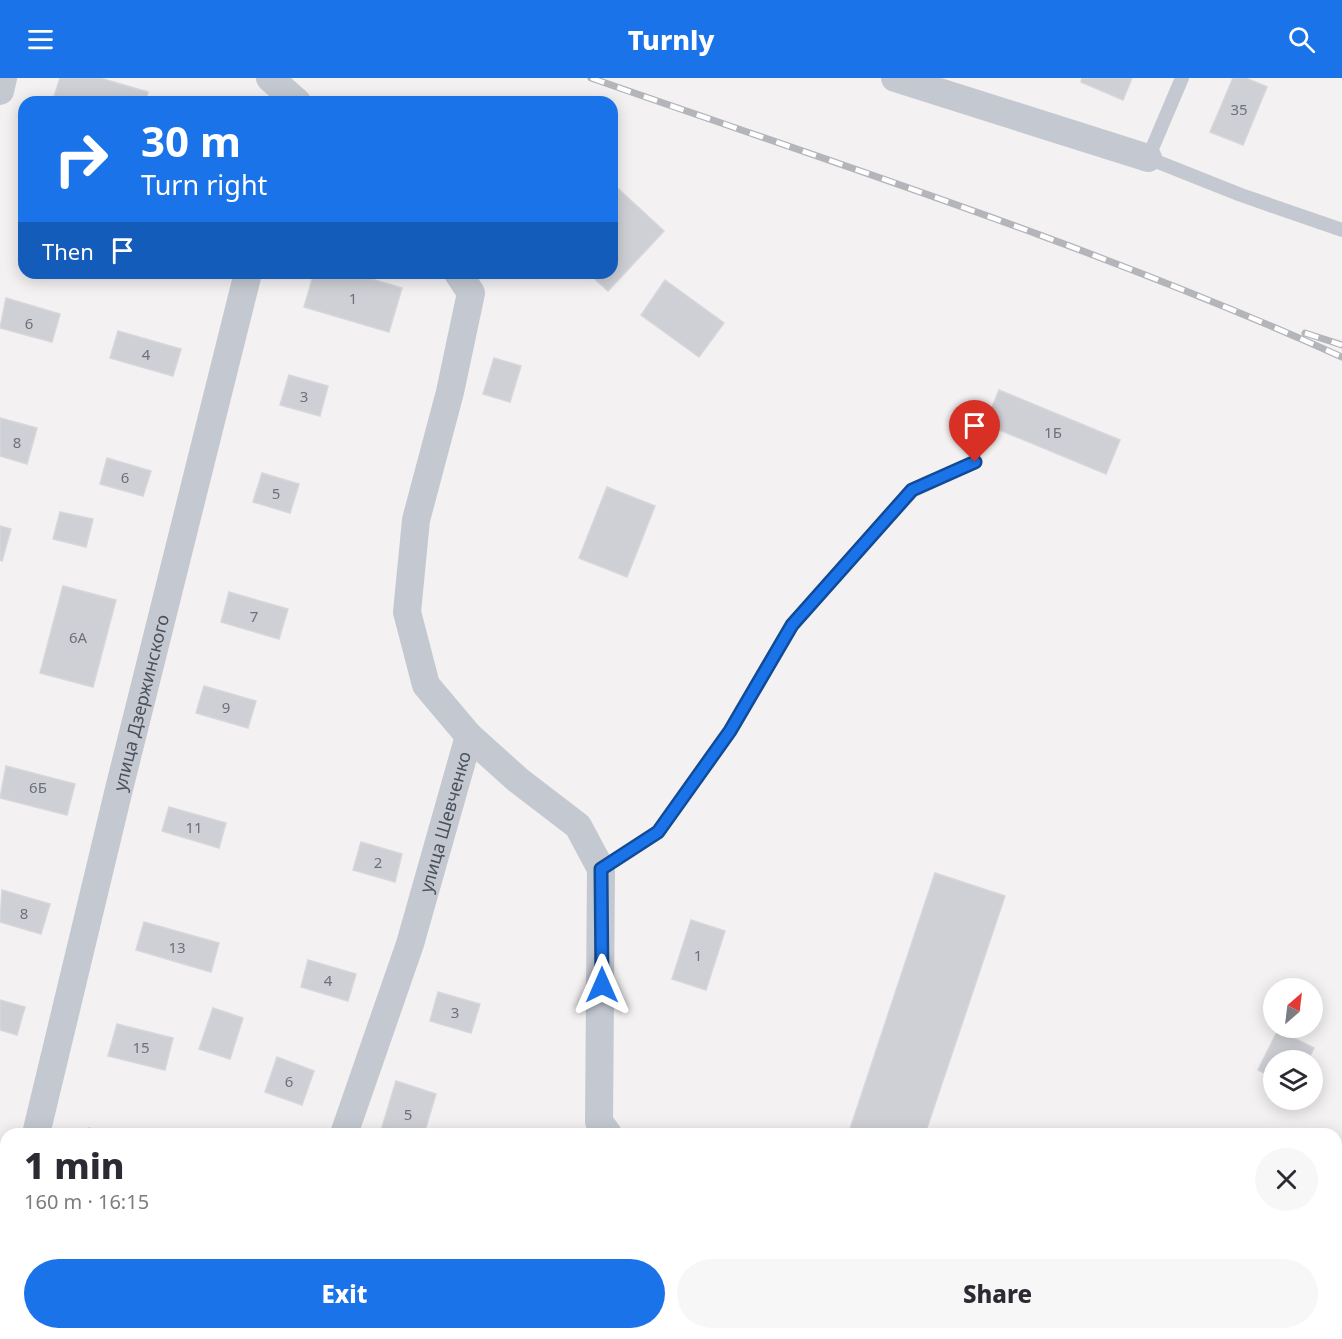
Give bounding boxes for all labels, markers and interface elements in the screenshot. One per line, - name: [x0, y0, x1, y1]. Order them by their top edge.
- text: Turnly: [628, 21, 714, 58]
- icon: menu: [24, 23, 57, 56]
- icon: search: [1285, 23, 1318, 56]
- house number: 35: [1230, 99, 1248, 119]
- text: 30 m: [141, 112, 241, 169]
- icon: right: [42, 120, 120, 198]
- text: Turn right: [141, 166, 267, 203]
- icon: arrive: [106, 234, 139, 267]
- text: Then: [42, 236, 94, 266]
- house number: 1: [349, 288, 357, 308]
- house number: 6: [25, 313, 33, 333]
- house number: 4: [142, 344, 151, 364]
- house number: 3: [300, 386, 308, 406]
- pin: [949, 400, 1000, 462]
- icon: arrive: [958, 409, 991, 442]
- house number: 1Б: [1044, 422, 1062, 442]
- house number: 8: [13, 432, 21, 452]
- house number: 6: [121, 467, 129, 487]
- house number: 5: [272, 483, 280, 503]
- house number: 7: [250, 606, 258, 626]
- street label: улица Дзержинского: [107, 612, 174, 793]
- house number: 6А: [69, 627, 88, 647]
- house number: 9: [222, 697, 230, 717]
- street label: улица Шевченко: [413, 748, 476, 895]
- house number: 6Б: [29, 777, 47, 797]
- house number: 11: [185, 817, 203, 837]
- house number: 2: [374, 852, 382, 872]
- house number: 8: [20, 903, 28, 923]
- house number: 13: [168, 937, 186, 957]
- house number: 1: [694, 945, 702, 965]
- position arrow: [570, 953, 634, 1017]
- house number: 4: [324, 970, 333, 990]
- north arrow: [1263, 978, 1323, 1038]
- map controls: [1263, 978, 1323, 1110]
- house number: 3: [451, 1002, 459, 1022]
- house number: 15: [132, 1037, 150, 1057]
- button: layers: [1263, 1050, 1323, 1110]
- house number: 6: [285, 1071, 293, 1091]
- house number: 5: [404, 1104, 412, 1124]
- text: 1 min: [24, 1141, 125, 1190]
- button: close: [1255, 1148, 1318, 1211]
- text: 160 m · 16:15: [24, 1188, 149, 1215]
- button: Exit: [24, 1259, 665, 1328]
- button: Share: [677, 1259, 1318, 1328]

